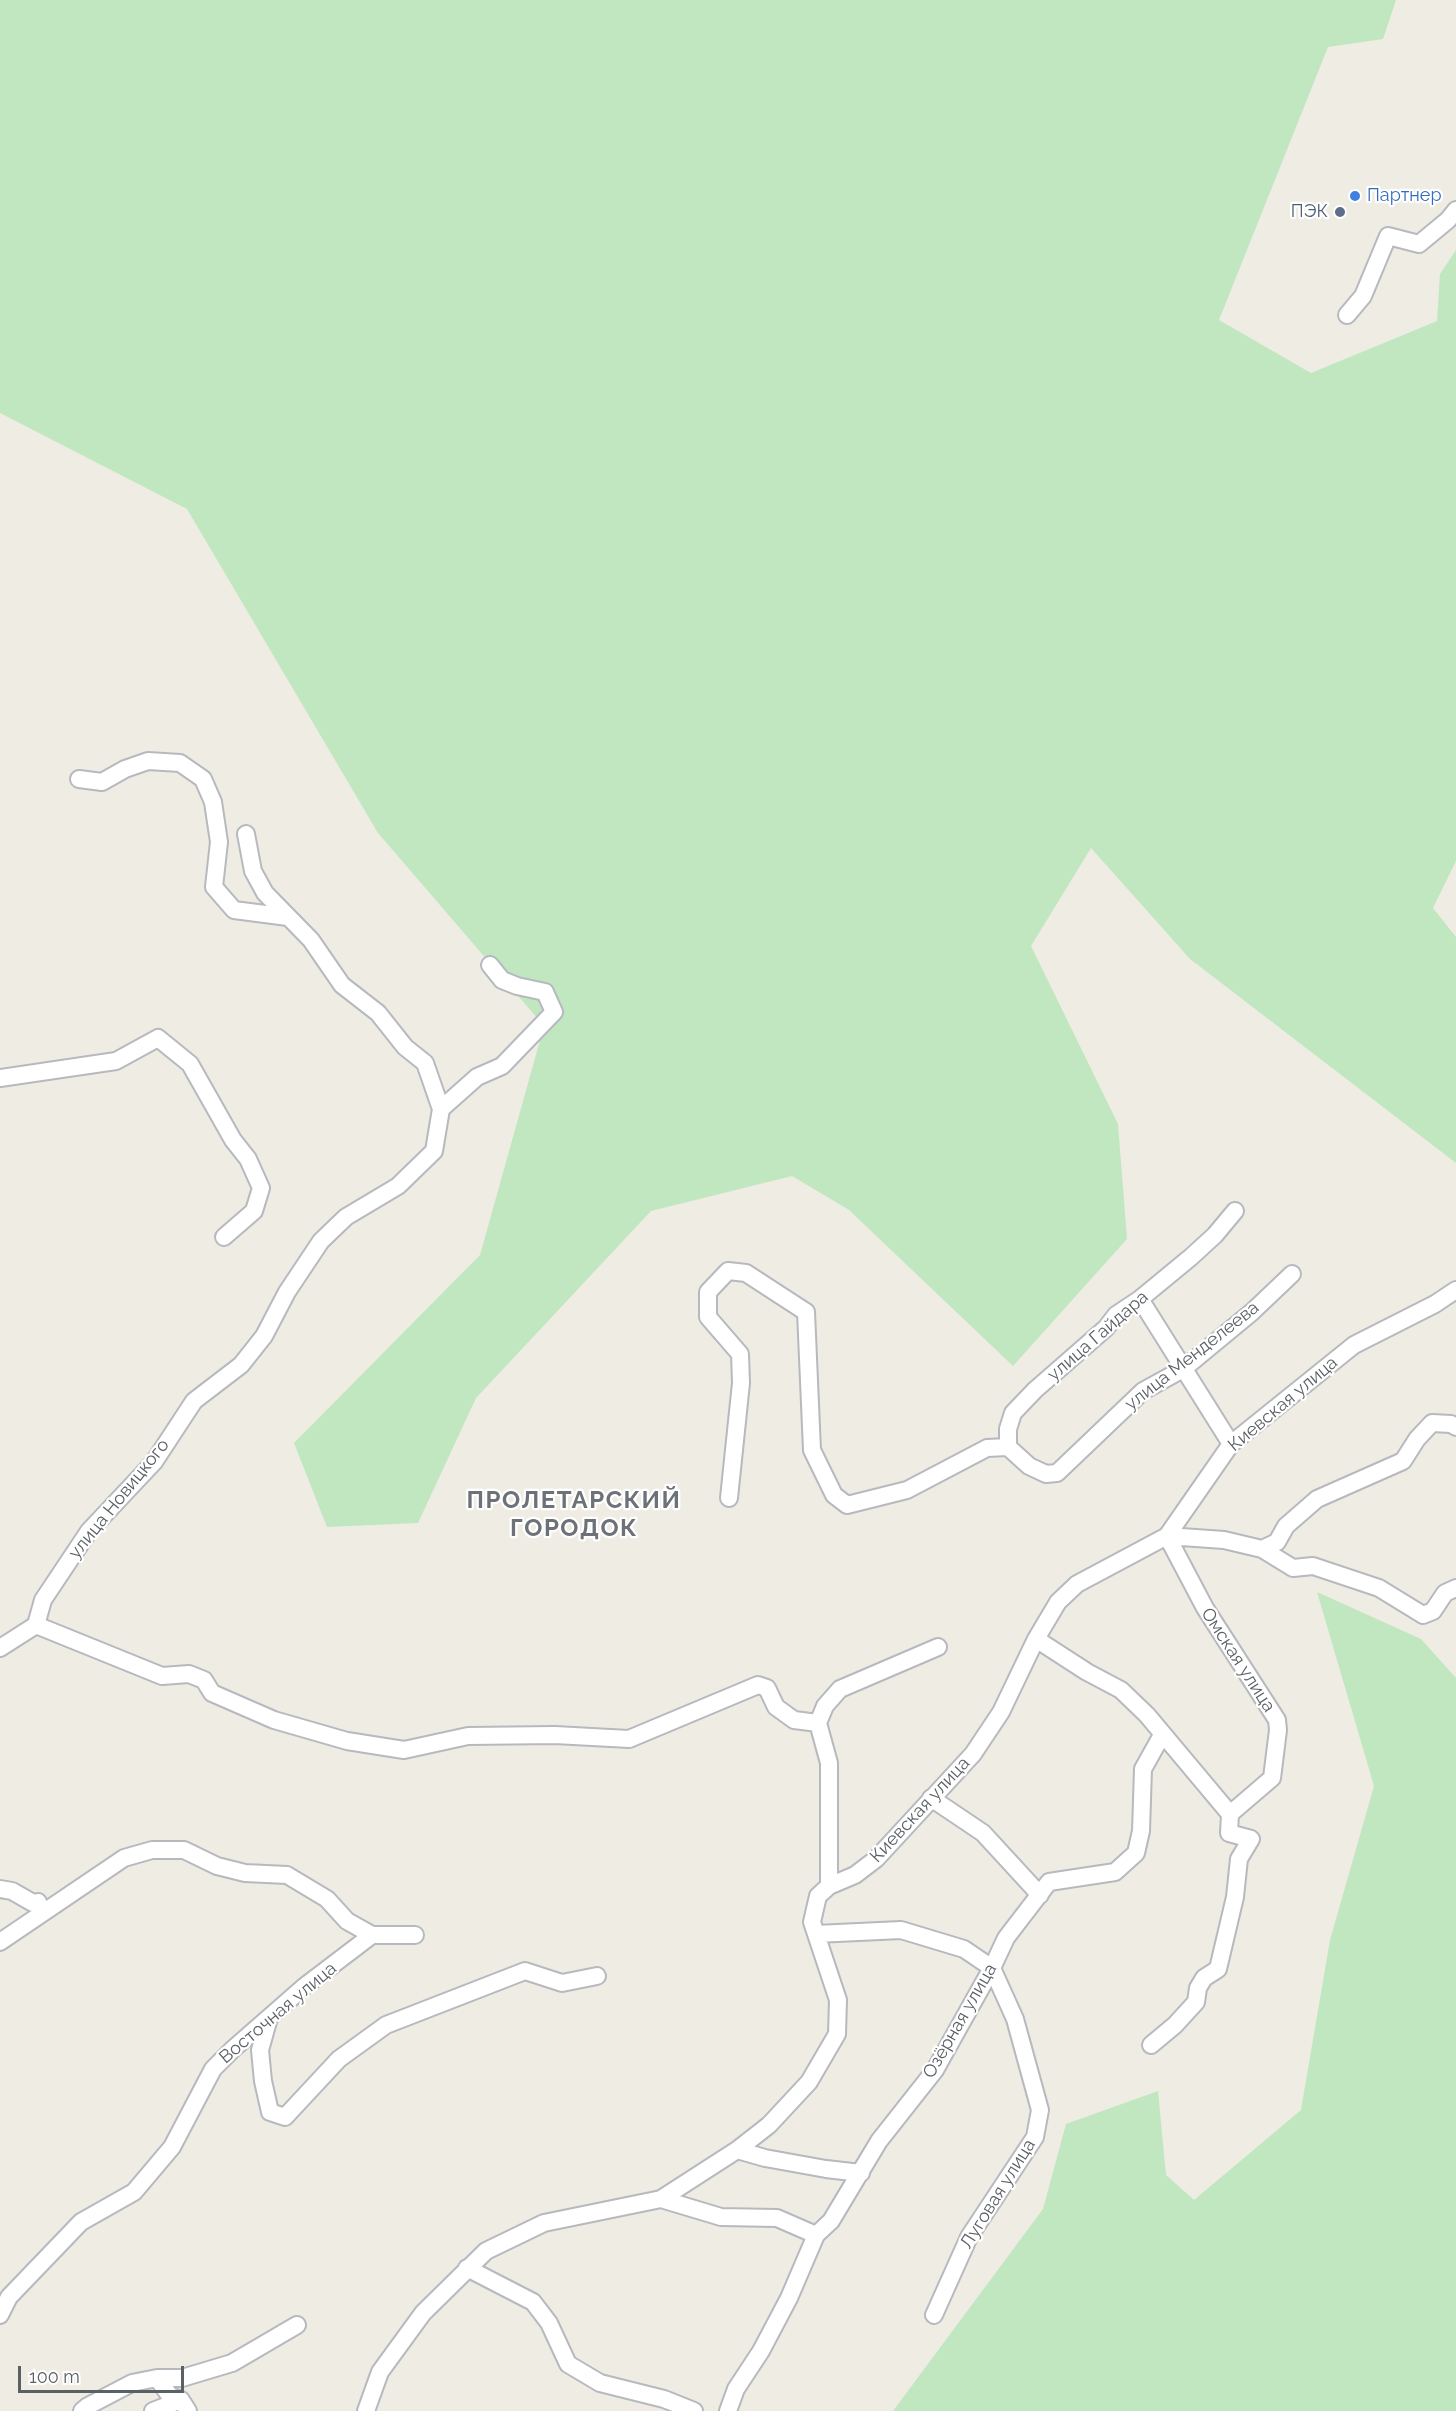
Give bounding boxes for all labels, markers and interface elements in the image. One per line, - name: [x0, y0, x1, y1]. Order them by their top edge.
- place label: Партнер: [1367, 185, 1442, 207]
- marker: Партнер: [1348, 189, 1362, 203]
- place label: ПЭК: [1291, 201, 1328, 223]
- marker: ПЭК: [1333, 205, 1347, 219]
- street label: улица Гайдара: [1043, 1286, 1153, 1386]
- street label: улица Менделеева: [1121, 1297, 1263, 1415]
- street label: Киевская улица: [1224, 1352, 1342, 1456]
- street label: улица Новицкого: [64, 1435, 174, 1563]
- district label: ПРОЛЕТАРСКИЙ ГОРОДОК: [467, 1487, 681, 1543]
- street label: Омская улица: [1196, 1604, 1280, 1716]
- street label: Киевская улица: [866, 1753, 974, 1867]
- street label: Восточная улица: [215, 1958, 341, 2068]
- street label: Озёрная улица: [918, 1960, 1002, 2082]
- street label: Луговая улица: [956, 2135, 1040, 2253]
- scale bar: [21, 2354, 188, 2392]
- text: 100 m: [29, 2366, 80, 2387]

